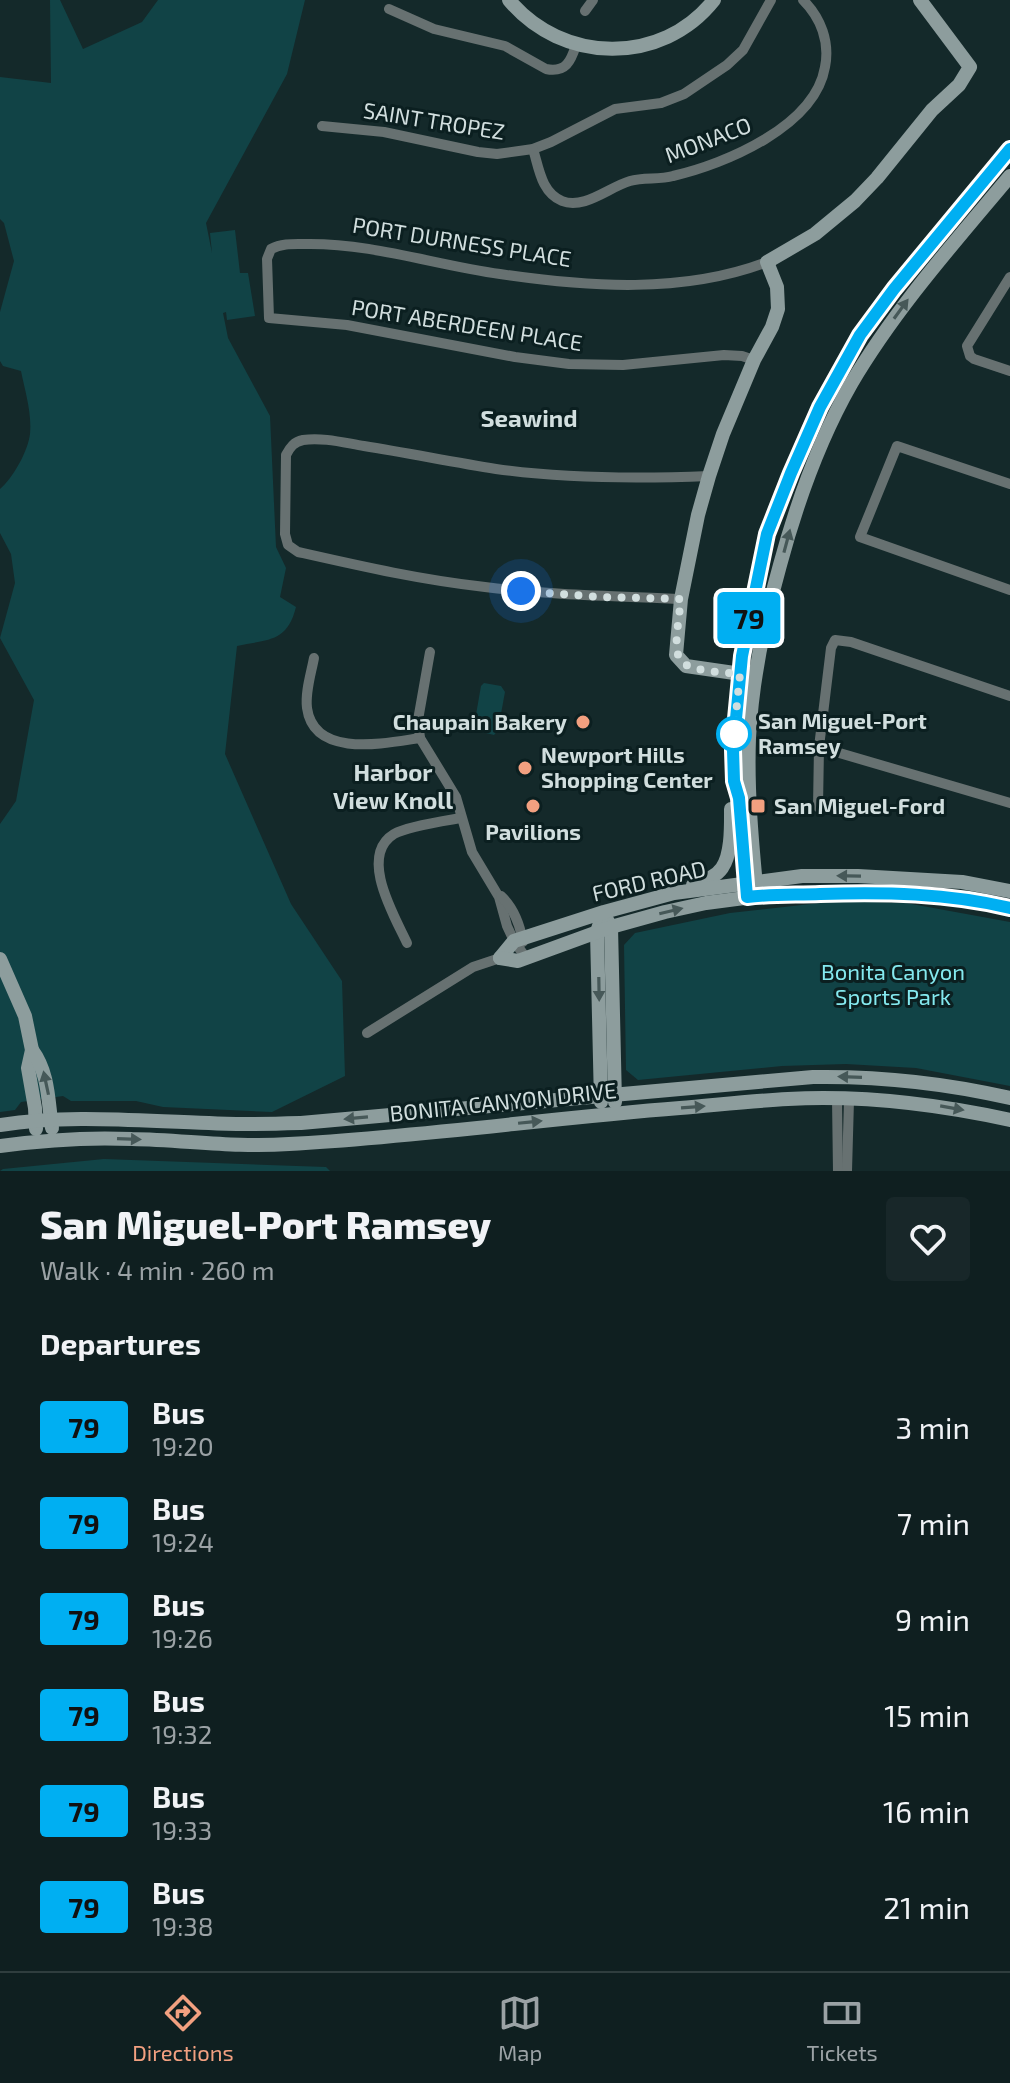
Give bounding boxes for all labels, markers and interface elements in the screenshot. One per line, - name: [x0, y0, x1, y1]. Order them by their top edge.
- street label: SAINT TROPEZ: [362, 96, 507, 144]
- street label: MONACO: [661, 111, 754, 167]
- street label: PORT DURNESS PLACE: [351, 211, 573, 271]
- street label: PORT ABERDEEN PLACE: [350, 293, 584, 355]
- one-way arrow: [893, 299, 909, 319]
- district label: Seawind: [480, 403, 578, 432]
- one-way arrow: [781, 528, 793, 553]
- your location: [501, 571, 541, 611]
- line badge: 79: [713, 592, 785, 644]
- text: 79: [733, 601, 765, 635]
- place label: San Miguel-Port Ramsey: [758, 707, 927, 759]
- place label: Chaupain Bakery: [393, 708, 568, 735]
- marker: Chaupain Bakery: [574, 713, 592, 731]
- marker: San Miguel-Port Ramsey: [717, 717, 751, 751]
- place label: Newport Hills Shopping Center: [541, 741, 713, 792]
- district label: Harbor View Knoll: [333, 757, 453, 814]
- marker: Newport Hills Shopping Center: [516, 759, 534, 777]
- place label: San Miguel-Ford: [774, 792, 945, 818]
- marker: Pavilions: [524, 797, 542, 815]
- marker: San Miguel-Ford: [749, 797, 767, 815]
- place label: Pavilions: [485, 818, 581, 844]
- street label: FORD ROAD: [589, 854, 708, 906]
- one-way arrow: [836, 869, 861, 882]
- one-way arrow: [659, 904, 684, 917]
- park label: Bonita Canyon Sports Park: [821, 958, 965, 1009]
- one-way arrow: [592, 977, 605, 1002]
- one-way arrow: [837, 1070, 862, 1083]
- one-way arrow: [39, 1071, 52, 1096]
- street label: BONITA CANYON DRIVE: [388, 1076, 618, 1126]
- one-way arrow: [681, 1100, 706, 1113]
- one-way arrow: [940, 1103, 965, 1115]
- one-way arrow: [343, 1112, 368, 1125]
- one-way arrow: [518, 1116, 543, 1129]
- one-way arrow: [117, 1132, 142, 1145]
- button: heart: [886, 1197, 970, 1281]
- text: San Miguel-Port Ramsey: [40, 1201, 491, 1247]
- text: Walk · 4 min · 260 m: [40, 1254, 275, 1285]
- text: Departures: [40, 1325, 201, 1361]
- text: Bus: [152, 1394, 205, 1430]
- text: 3 min: [895, 1409, 970, 1445]
- text: 79: [68, 1410, 100, 1444]
- text: 19:20: [152, 1430, 214, 1461]
- text: Bus: [152, 1490, 205, 1526]
- text: 7 min: [897, 1505, 970, 1541]
- text: 79: [68, 1506, 100, 1540]
- text: 19:24: [152, 1526, 214, 1557]
- text: Bus: [152, 1586, 205, 1622]
- text: 9 min: [895, 1601, 970, 1637]
- text: 79: [68, 1602, 100, 1636]
- text: 19:26: [152, 1622, 213, 1653]
- text: Bus: [152, 1682, 205, 1718]
- text: 15 min: [884, 1697, 970, 1733]
- text: 79: [68, 1698, 100, 1732]
- text: 19:32: [152, 1718, 212, 1749]
- text: Bus: [152, 1778, 205, 1814]
- text: 16 min: [883, 1793, 970, 1829]
- text: 79: [68, 1794, 100, 1828]
- text: 19:33: [152, 1814, 212, 1845]
- text: Bus: [152, 1874, 205, 1910]
- text: 21 min: [883, 1889, 970, 1925]
- text: 79: [68, 1890, 100, 1924]
- text: 19:38: [152, 1910, 214, 1941]
- tab: Directions: [132, 1991, 234, 2065]
- tab: Map: [498, 1991, 542, 2065]
- tab: Tickets: [807, 1991, 878, 2065]

